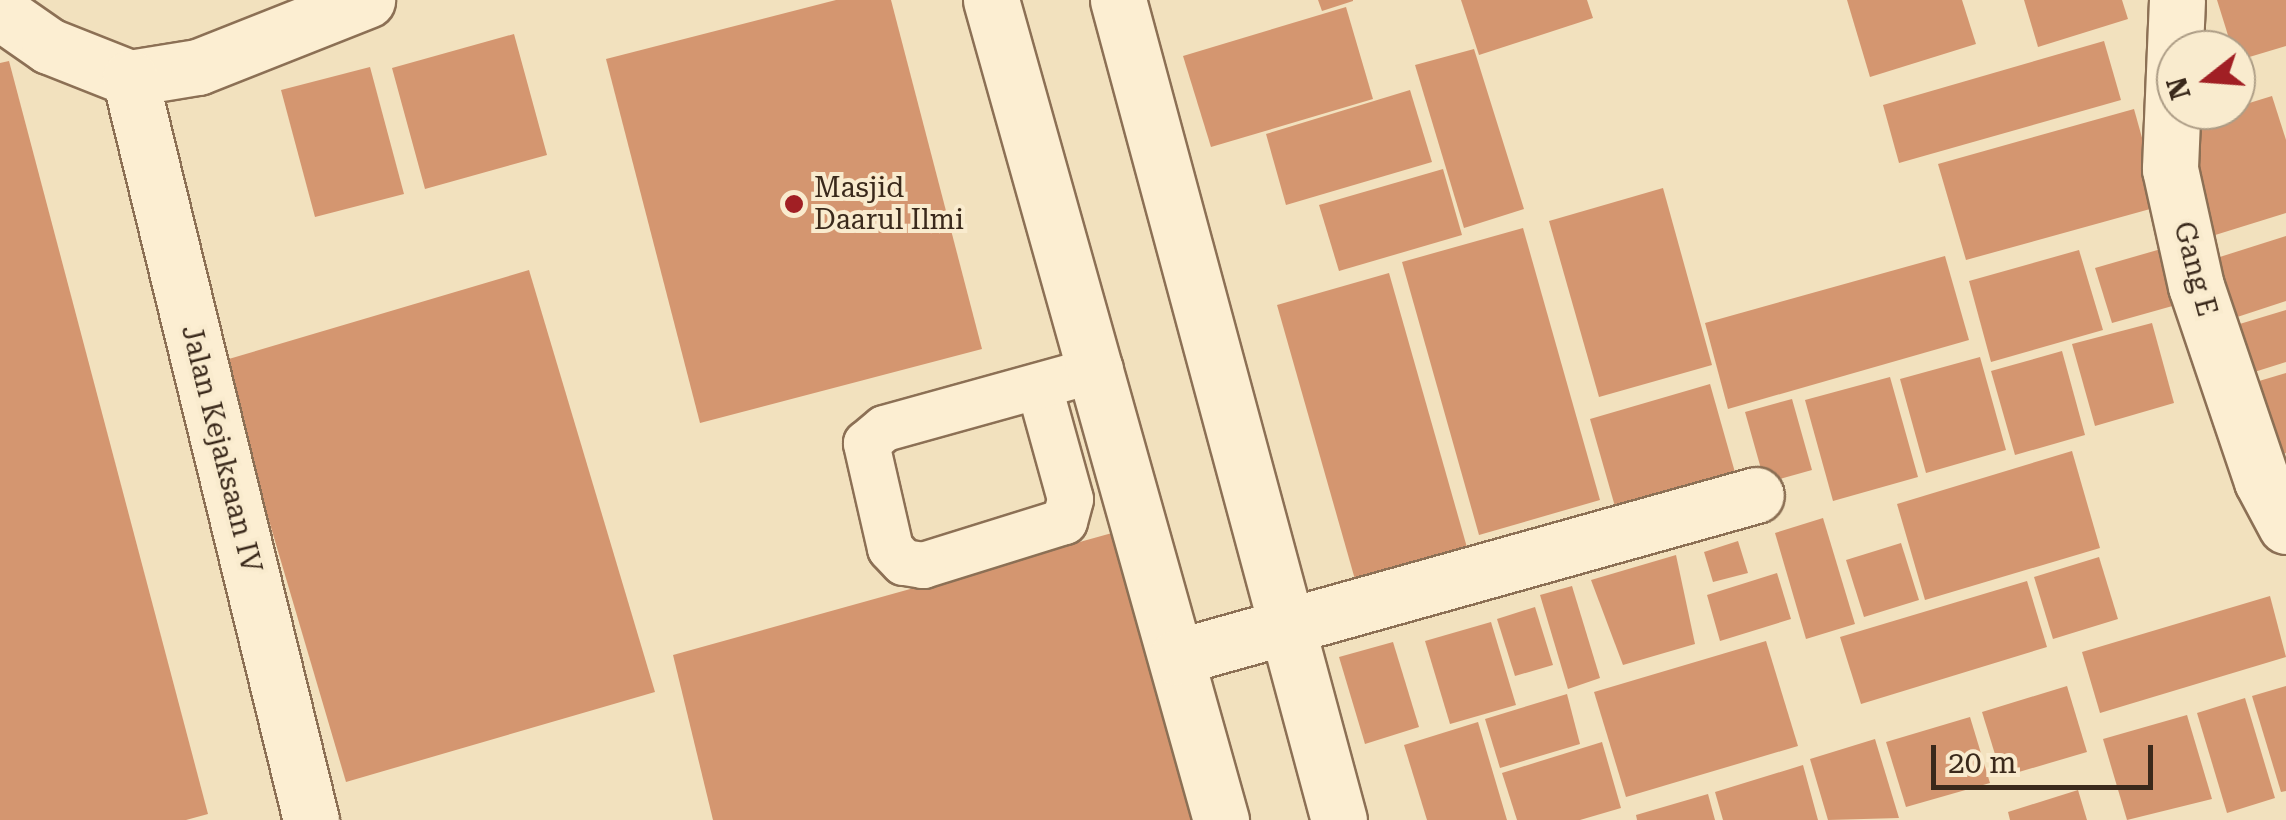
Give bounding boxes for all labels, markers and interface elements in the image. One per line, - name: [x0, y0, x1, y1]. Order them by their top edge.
- north arrow: [2156, 30, 2256, 130]
- text: N: [2160, 73, 2198, 103]
- place label: Masjid Daarul Ilmi: [814, 171, 964, 237]
- marker: Masjid Daarul Ilmi: [783, 193, 805, 215]
- street label: Gang E: [2166, 218, 2224, 320]
- street label: Jalan Kejaksaan IV: [174, 322, 268, 576]
- scale bar: [1936, 725, 2158, 787]
- text: 20 m: [1948, 745, 2017, 780]

